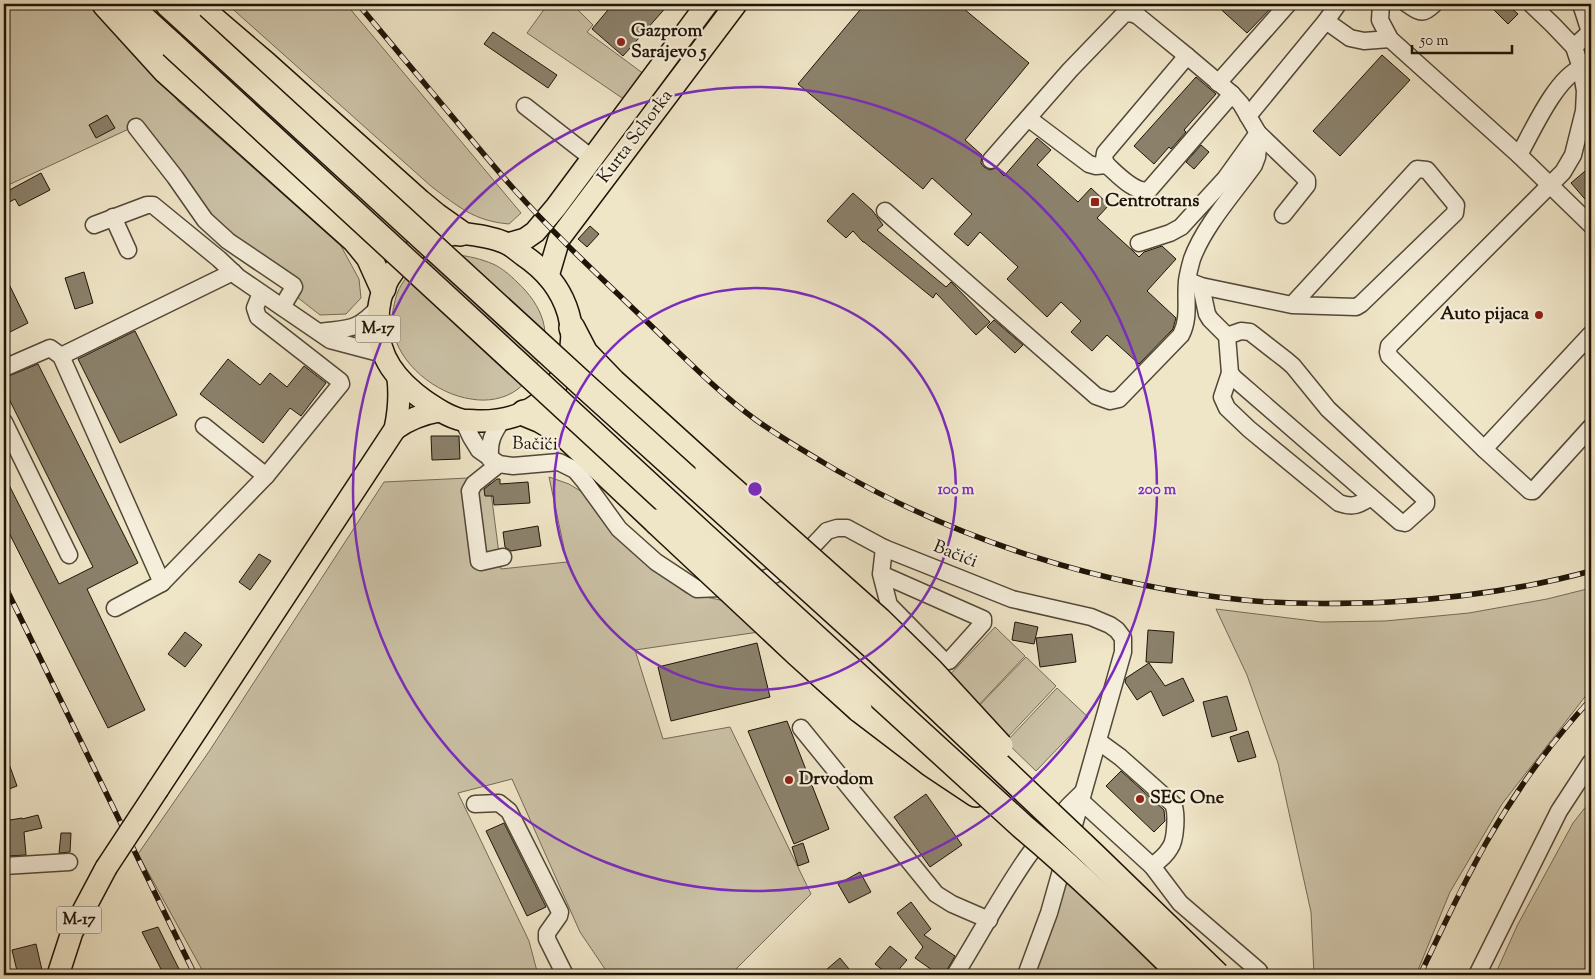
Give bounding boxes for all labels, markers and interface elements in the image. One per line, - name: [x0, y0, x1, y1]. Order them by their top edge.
- place label: Gazprom Sarajevo 5: [631, 19, 707, 66]
- scale bar: [1412, 22, 1512, 54]
- text: 50 m: [1419, 31, 1449, 52]
- marker: Gazprom Sarajevo 5: [615, 36, 627, 48]
- street label: Kurta Schorka: [592, 85, 680, 189]
- place label: Centrotrans: [1105, 189, 1199, 215]
- marker: Centrotrans: [1089, 196, 1101, 208]
- place label: Auto pijaca: [1440, 302, 1530, 328]
- marker: Auto pijaca: [1533, 309, 1545, 321]
- road number: M-17: [356, 316, 400, 342]
- street label: Bačići: [512, 432, 558, 458]
- centre of rings: [746, 480, 764, 498]
- text: 100 m: [938, 480, 975, 501]
- text: 200 m: [1138, 480, 1177, 501]
- street label: Bačići: [929, 534, 981, 576]
- place label: Drvodom: [799, 767, 874, 793]
- marker: Drvodom: [783, 774, 795, 786]
- place label: SEC One: [1150, 786, 1225, 812]
- marker: SEC One: [1134, 793, 1146, 805]
- road number: M-17: [56, 906, 102, 934]

